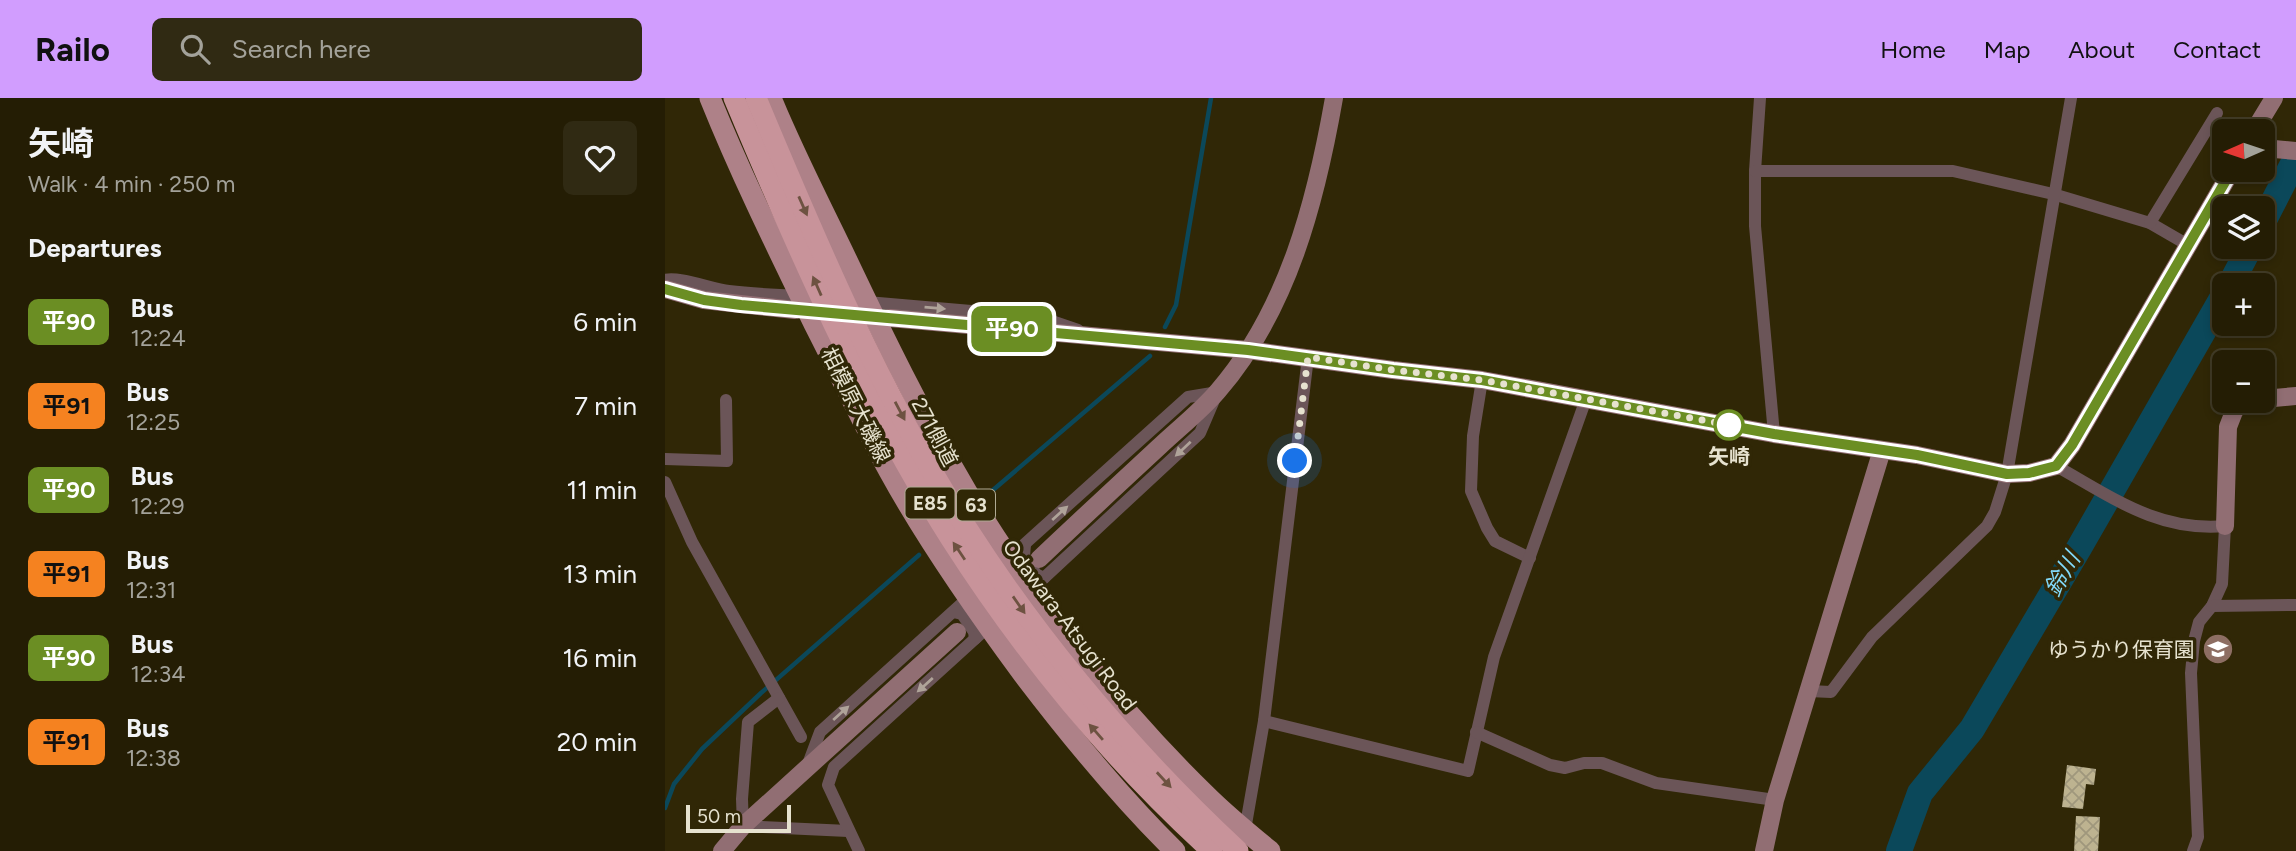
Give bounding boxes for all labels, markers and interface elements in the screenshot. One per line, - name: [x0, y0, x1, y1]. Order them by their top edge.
- search box: [152, 18, 642, 81]
- text: Railo: [35, 30, 110, 69]
- icon: search: [176, 30, 214, 68]
- text: Search here: [232, 33, 371, 65]
- text: Home: [1880, 35, 1946, 64]
- text: Map: [1984, 35, 2030, 64]
- text: About: [2068, 35, 2135, 64]
- text: Contact: [2173, 35, 2261, 64]
- north arrow: [2212, 119, 2275, 182]
- map controls: [2212, 119, 2275, 413]
- button: heart: [563, 121, 637, 195]
- text: 矢崎: [28, 124, 94, 163]
- text: Walk · 4 min · 250 m: [28, 170, 235, 198]
- one-way arrow: [798, 195, 809, 216]
- button: layers: [2212, 196, 2275, 259]
- text: Departures: [28, 232, 162, 264]
- button: +: [2212, 273, 2275, 336]
- one-way arrow: [811, 276, 823, 296]
- text: Bus: [130, 292, 173, 324]
- one-way arrow: [924, 303, 946, 314]
- text: 6 min: [573, 306, 637, 338]
- line badge: 平90: [972, 306, 1052, 352]
- text: 平90: [42, 307, 95, 336]
- text: 平90: [985, 314, 1039, 343]
- text: 12:24: [130, 324, 186, 352]
- street label: 相模原大磯線: [816, 343, 896, 467]
- button: −: [2212, 350, 2275, 413]
- text: Bus: [126, 376, 169, 408]
- text: 7 min: [574, 390, 637, 422]
- text: 平91: [42, 391, 91, 420]
- street label: 271側道: [907, 394, 963, 470]
- one-way arrow: [894, 401, 906, 421]
- text: 12:25: [126, 408, 180, 436]
- marker: 矢崎: [1714, 410, 1744, 440]
- one-way arrow: [1174, 441, 1192, 457]
- your location: [1277, 443, 1312, 478]
- place label: 矢崎: [1708, 444, 1750, 469]
- text: Bus: [130, 460, 173, 492]
- text: 11 min: [566, 474, 637, 506]
- text: 平90: [42, 475, 95, 504]
- road number: E85: [905, 488, 955, 518]
- road number: 63: [957, 490, 995, 520]
- text: 12:29: [130, 492, 185, 520]
- one-way arrow: [1051, 505, 1069, 521]
- street label: Odawara-Atsugi Road: [998, 535, 1142, 715]
- one-way arrow: [953, 541, 966, 560]
- text: Bus: [126, 544, 169, 576]
- water label: 鈴川: [2038, 544, 2087, 601]
- text: 13 min: [563, 558, 637, 590]
- text: 平91: [42, 559, 91, 588]
- text: 12:31: [126, 576, 176, 604]
- one-way arrow: [1012, 596, 1026, 614]
- text: Bus: [130, 628, 173, 660]
- school or university icon: ゆうかり保育園: [2201, 632, 2235, 666]
- place label: ゆうかり保育園: [2048, 637, 2195, 662]
- text: 16 min: [562, 642, 637, 674]
- text: 平90: [42, 643, 95, 672]
- text: 12:34: [130, 660, 185, 688]
- one-way arrow: [917, 676, 934, 692]
- one-way arrow: [832, 706, 849, 722]
- text: Bus: [126, 712, 169, 744]
- one-way arrow: [1089, 724, 1104, 741]
- text: 20 min: [557, 726, 637, 758]
- text: 平91: [42, 727, 91, 756]
- text: 12:38: [126, 744, 181, 772]
- one-way arrow: [1156, 771, 1172, 788]
- scale bar: [686, 802, 791, 834]
- text: 50 m: [697, 805, 741, 828]

